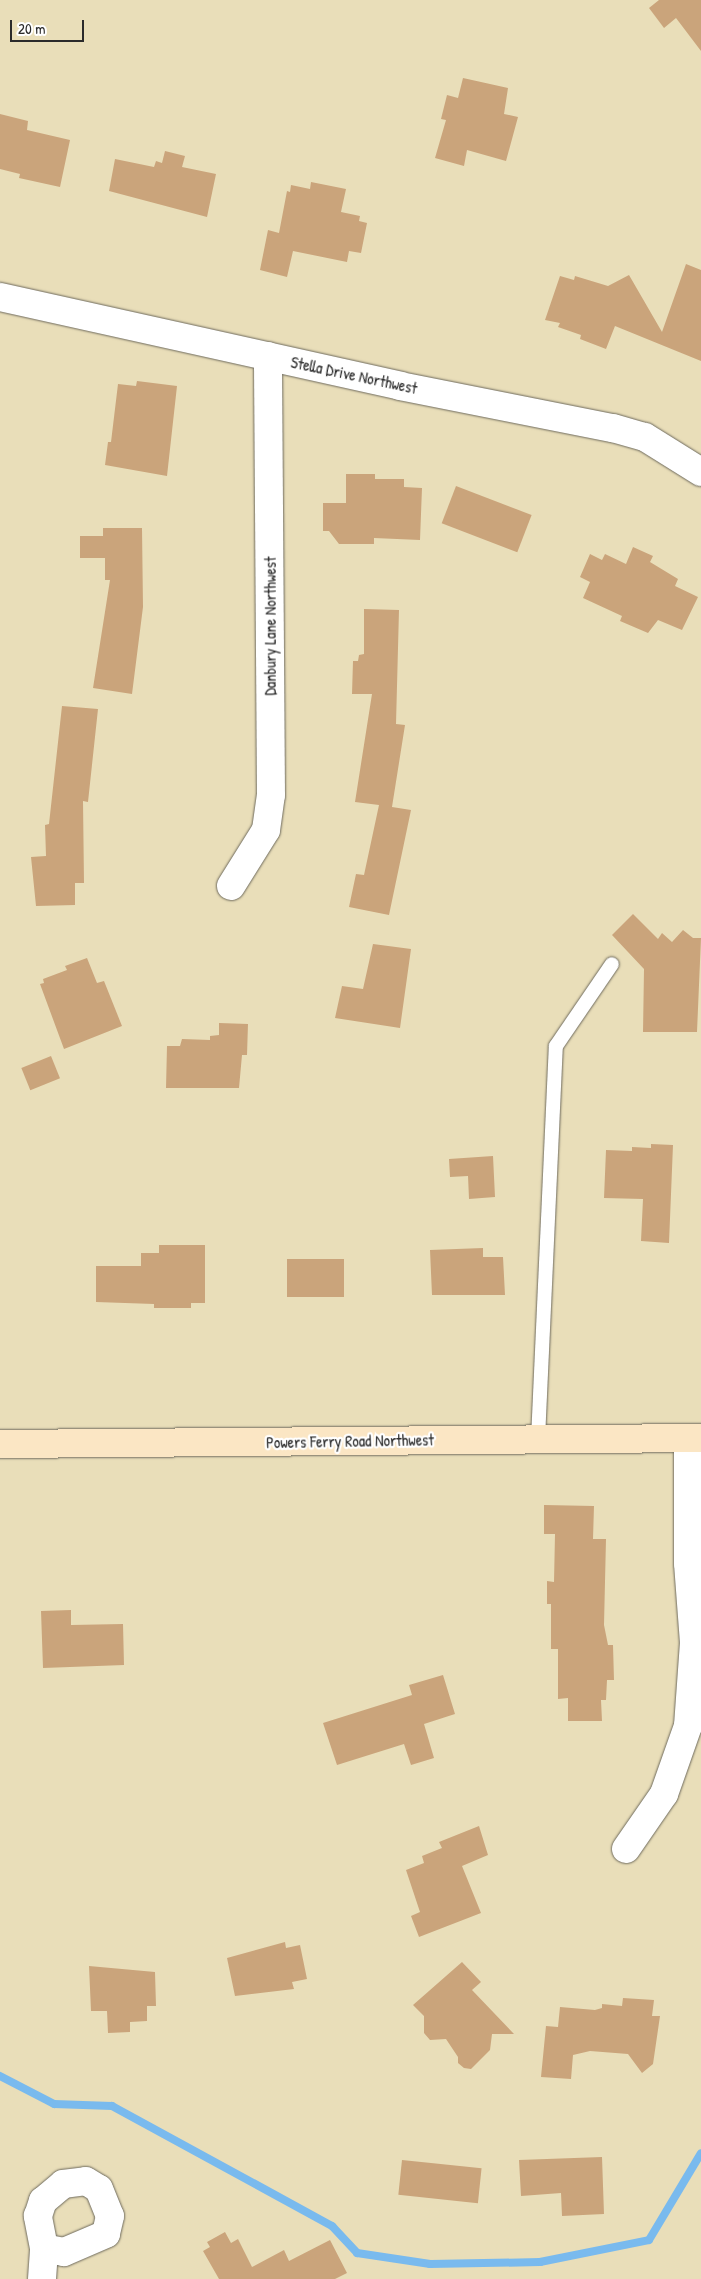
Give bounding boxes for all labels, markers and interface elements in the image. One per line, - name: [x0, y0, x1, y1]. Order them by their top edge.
- scale bar: [12, 10, 86, 42]
- text: 20 m: [18, 18, 45, 39]
- street label: Stella Drive Northwest: [289, 352, 419, 398]
- street label: Danbury Lane Northwest: [260, 557, 280, 695]
- street label: Powers Ferry Road Northwest: [266, 1430, 434, 1452]

